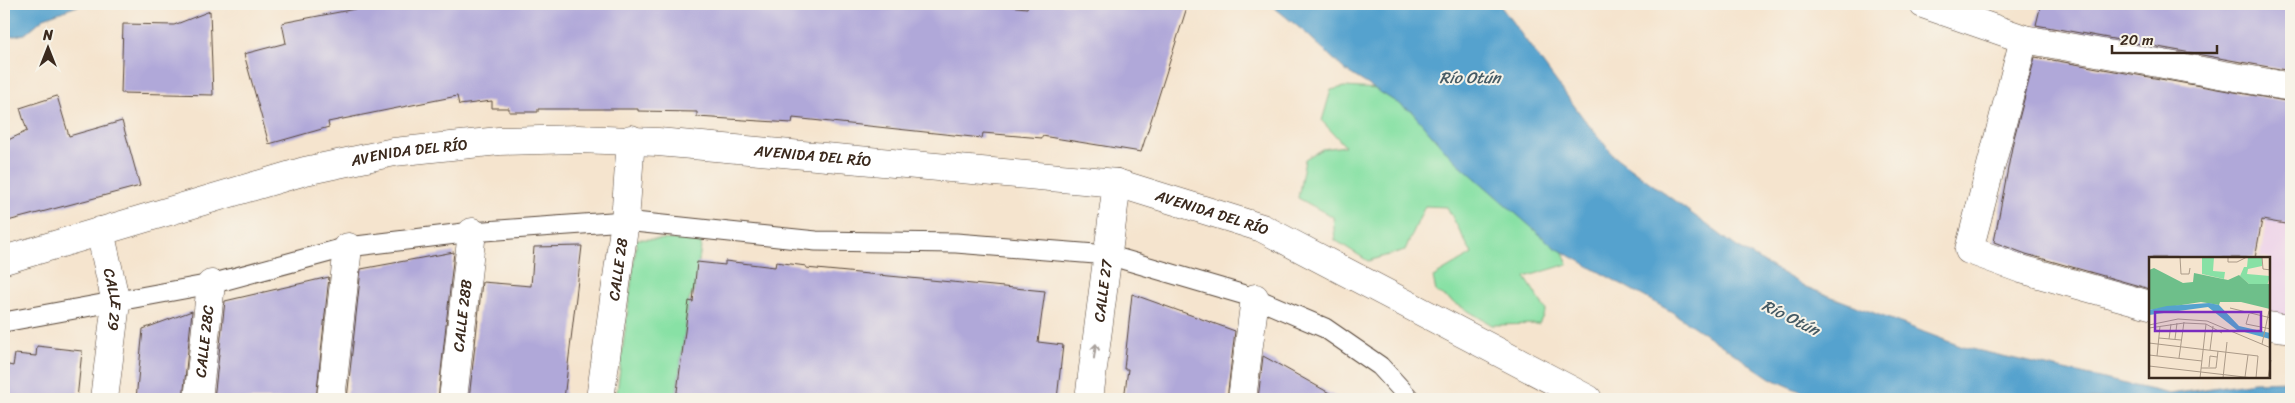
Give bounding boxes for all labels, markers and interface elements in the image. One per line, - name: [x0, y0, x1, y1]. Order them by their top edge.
- north arrow: [22, 22, 72, 72]
- scale bar: [2112, 22, 2218, 54]
- text: N: [42, 23, 53, 48]
- text: 20 m: [2120, 27, 2154, 53]
- water label: Río Otún: [1440, 63, 1503, 92]
- street label: AVENIDA DEL RÍO: [347, 131, 469, 174]
- street label: AVENIDA DEL RÍO: [752, 138, 873, 174]
- street label: AVENIDA DEL RÍO: [1151, 182, 1274, 243]
- street label: CALLE 28: [601, 236, 635, 302]
- street label: CALLE 27: [1086, 257, 1120, 324]
- inset map: [2149, 257, 2270, 378]
- street label: CALLE 29: [96, 266, 129, 332]
- street label: CALLE 28B: [445, 278, 480, 353]
- water label: Río Otún: [1757, 291, 1827, 345]
- street label: CALLE 28C: [188, 303, 222, 379]
- one-way arrow: [1090, 343, 1100, 359]

